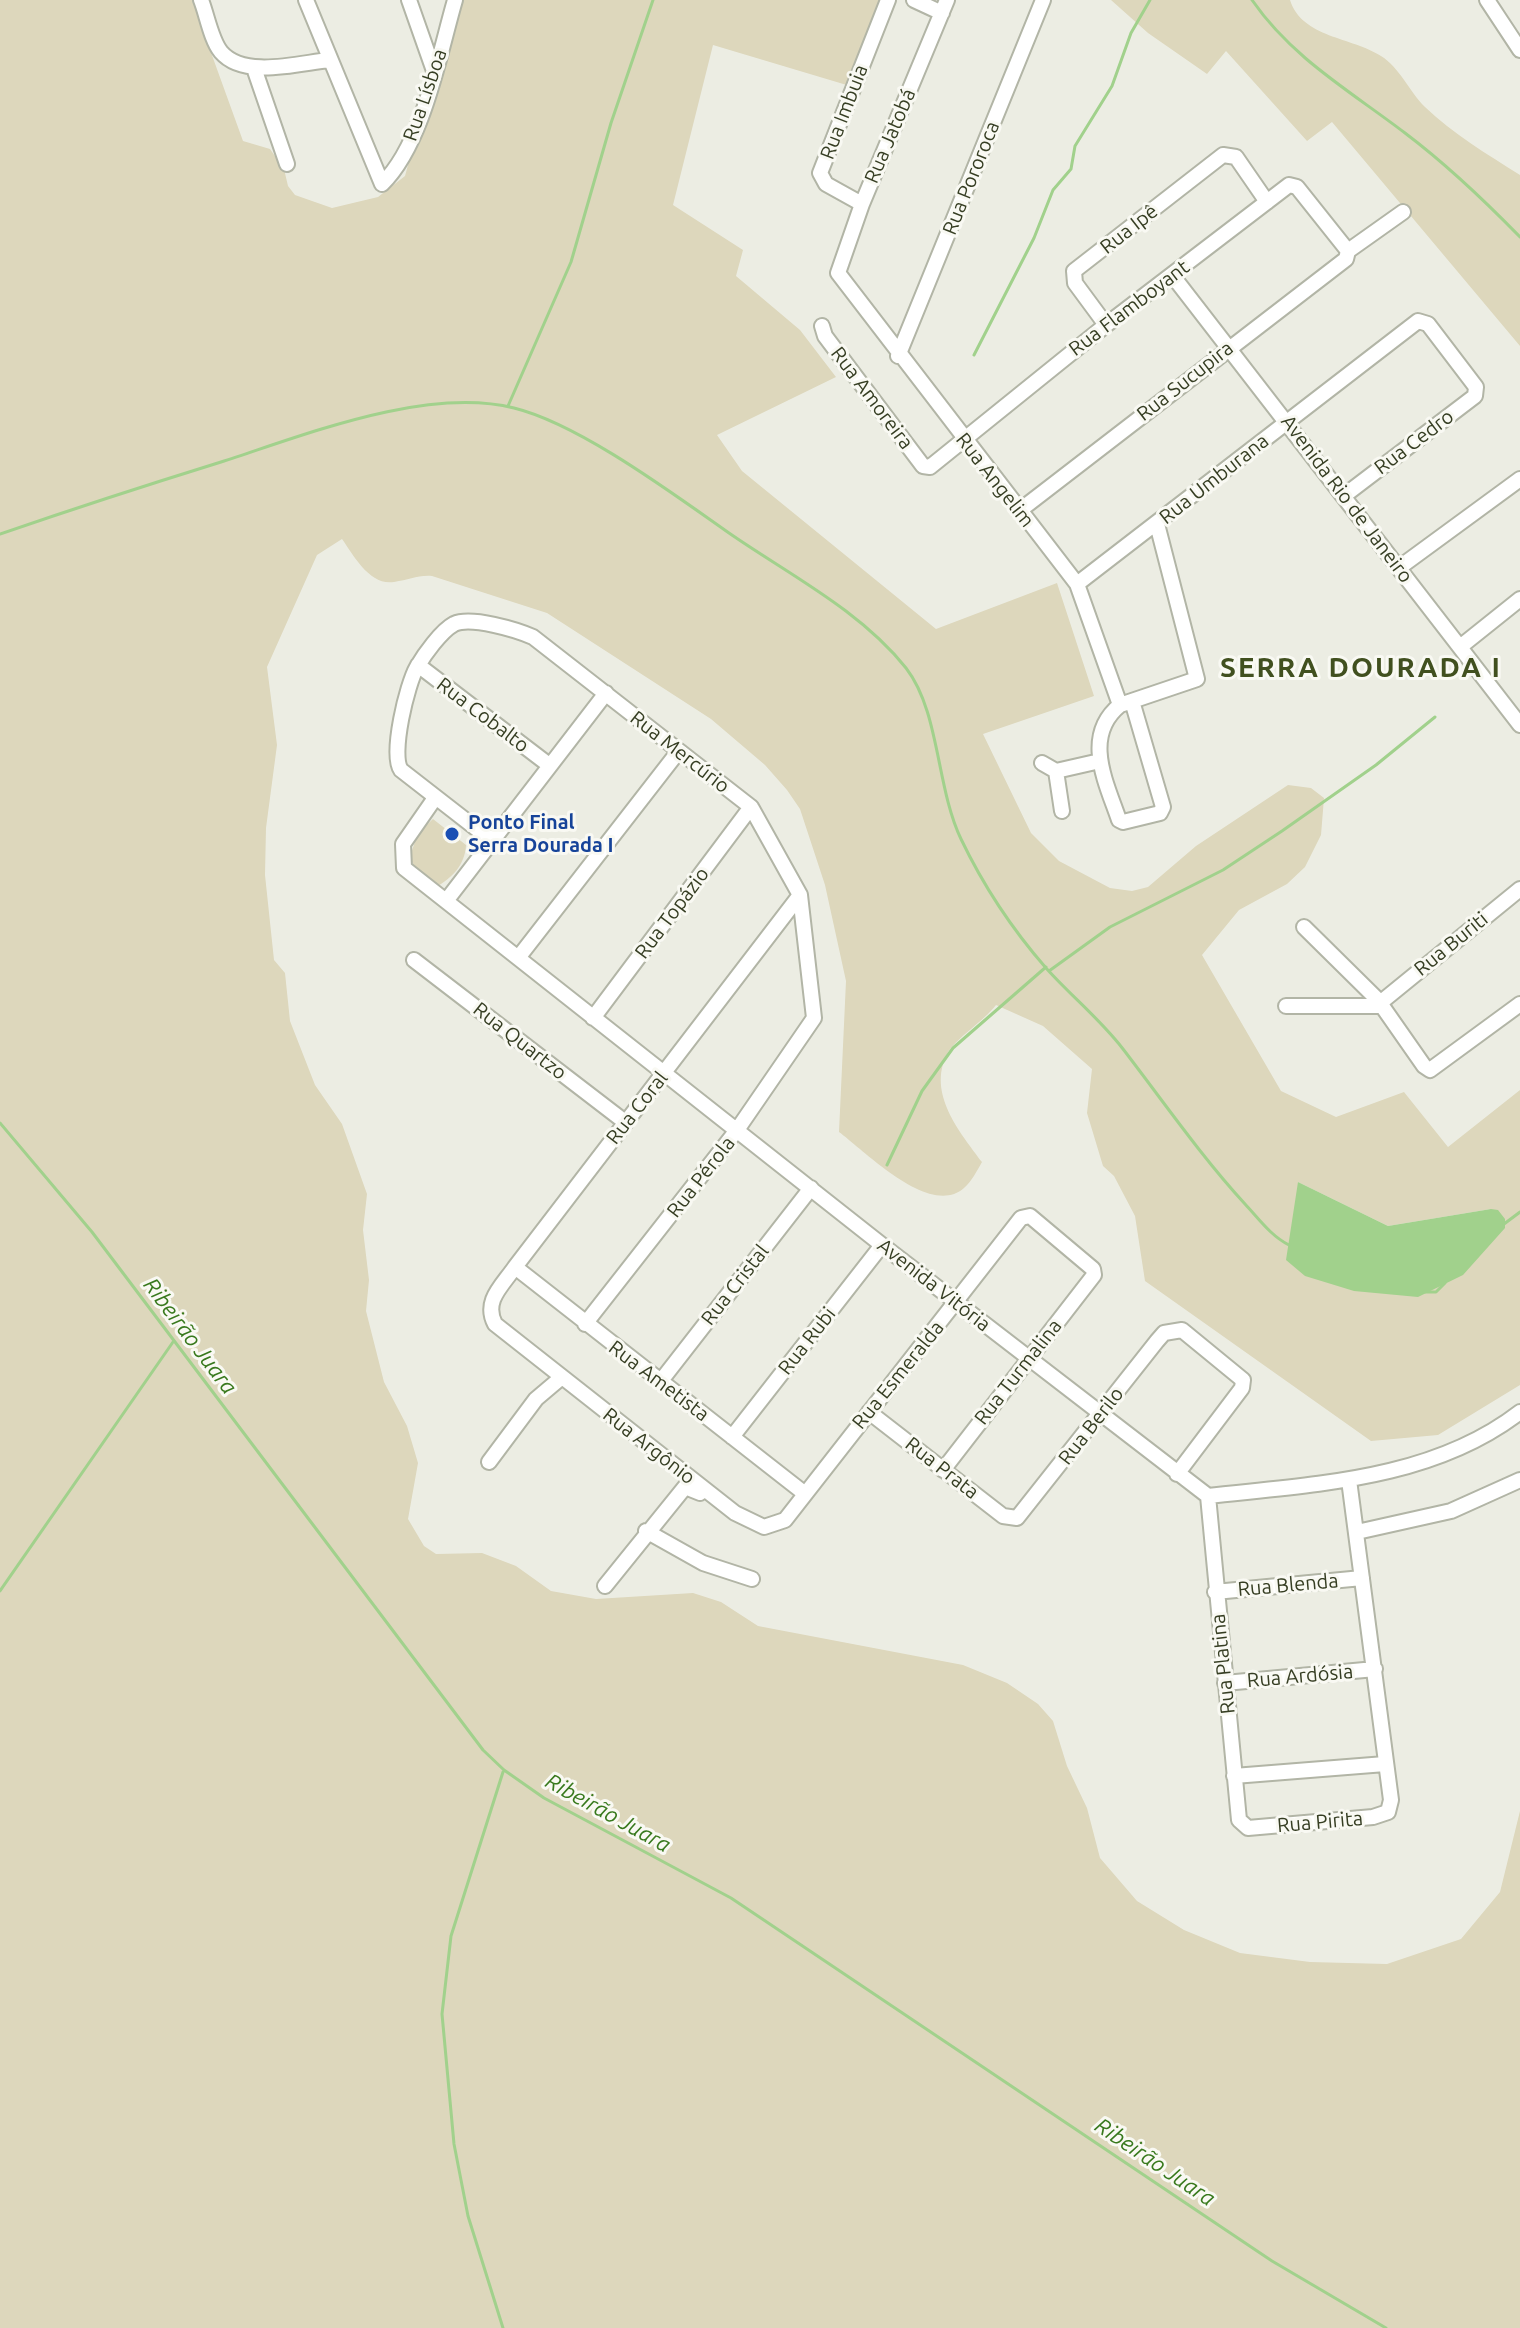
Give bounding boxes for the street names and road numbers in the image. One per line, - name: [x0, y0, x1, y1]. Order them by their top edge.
- street label: Rua Lísboa: [398, 46, 452, 144]
- street label: Rua Imbuia: [815, 61, 873, 163]
- street label: Rua Jatobá: [859, 85, 921, 187]
- street label: Rua Pororoca: [937, 118, 1005, 238]
- street label: Rua Ipê: [1095, 199, 1163, 259]
- street label: Rua Flamboyant: [1064, 255, 1194, 361]
- street label: Rua Sucupira: [1132, 336, 1238, 426]
- street label: Rua Amoreira: [826, 342, 918, 454]
- street label: Rua Cedro: [1370, 404, 1458, 480]
- street label: Avenida Rio de Janeiro: [1276, 410, 1418, 588]
- street label: Rua Angelim: [951, 428, 1039, 532]
- street label: Rua Umburana: [1154, 429, 1274, 529]
- street label: Rua Cobalto: [432, 672, 534, 758]
- street label: Rua Mercúrio: [625, 706, 735, 798]
- street label: Rua Topázio: [630, 863, 714, 963]
- street label: Rua Buriti: [1409, 907, 1493, 981]
- street label: Rua Quartzo: [468, 997, 572, 1085]
- street label: Rua Coral: [601, 1067, 673, 1149]
- street label: Rua Pérola: [662, 1132, 740, 1222]
- street label: Avenida Vitória: [873, 1233, 995, 1337]
- street label: Rua Cristal: [696, 1240, 774, 1330]
- street label: Rua Rubi: [773, 1302, 841, 1380]
- street label: Rua Turmalina: [969, 1314, 1067, 1430]
- street label: Rua Esmeralda: [847, 1316, 949, 1434]
- street label: Rua Ametista: [604, 1335, 714, 1427]
- street label: Rua Berilo: [1053, 1382, 1129, 1470]
- street label: Rua Argônio: [598, 1403, 700, 1489]
- street label: Rua Prata: [900, 1432, 984, 1504]
- street label: Rua Blenda: [1237, 1569, 1339, 1601]
- street label: Rua Platina: [1206, 1613, 1240, 1715]
- street label: Rua Ardósia: [1246, 1659, 1354, 1693]
- street label: Rua Pirita: [1276, 1806, 1364, 1838]

